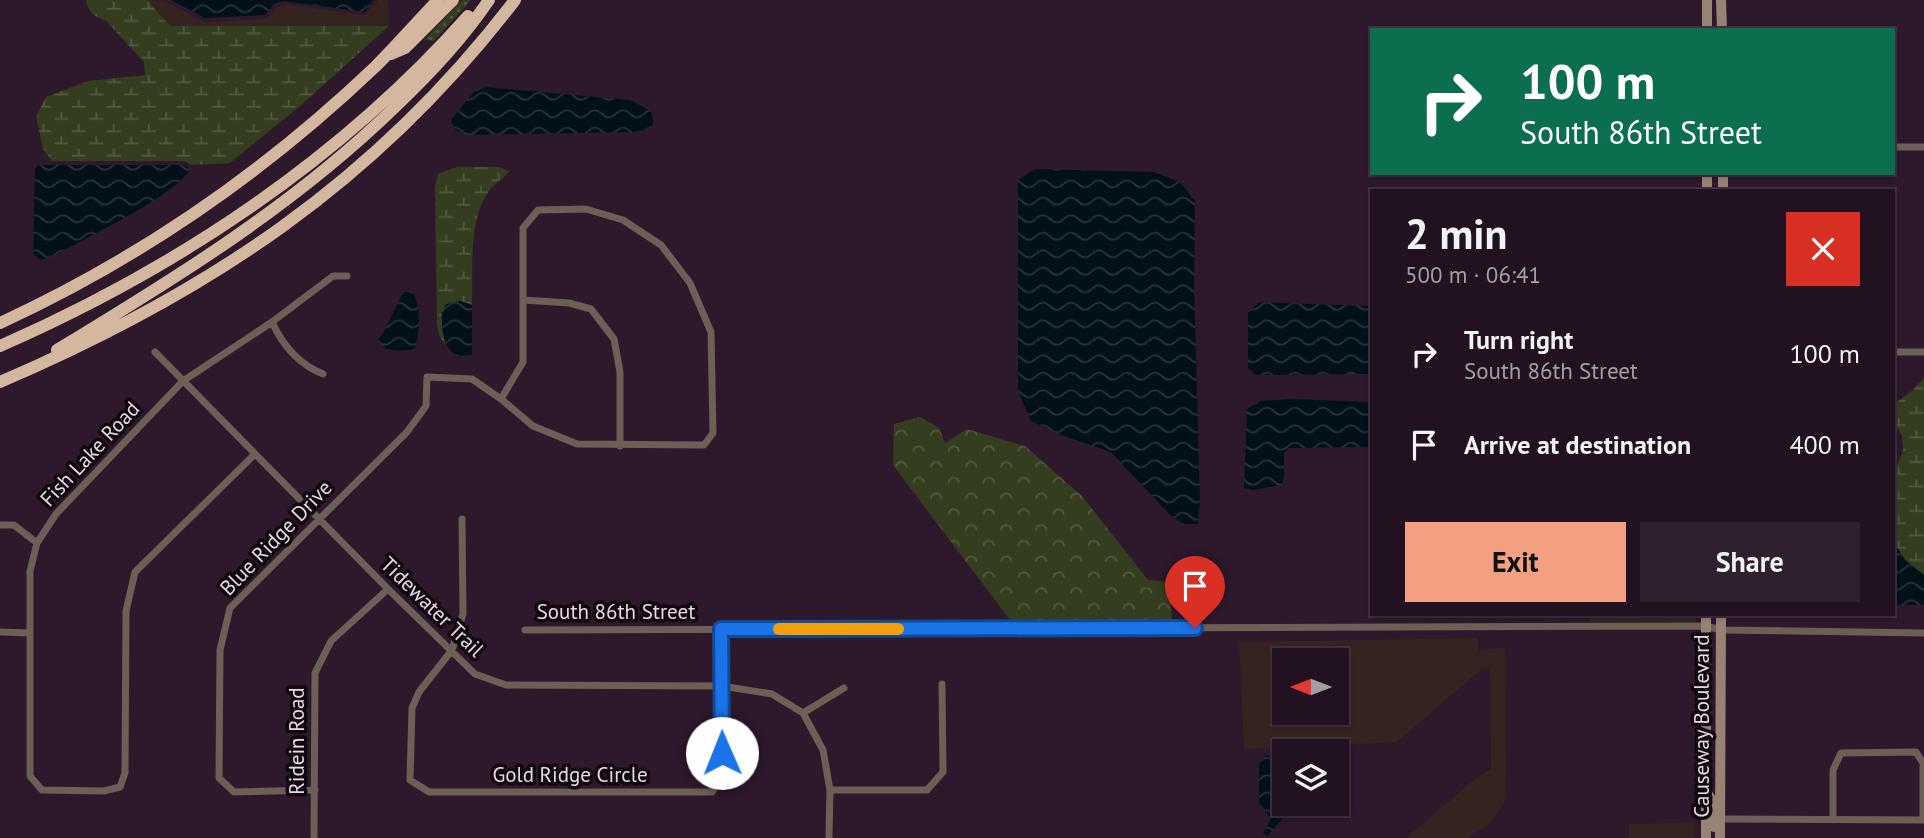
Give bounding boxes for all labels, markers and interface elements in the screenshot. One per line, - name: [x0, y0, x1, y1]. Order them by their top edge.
- text: 100 m: [1520, 49, 1655, 113]
- icon: right: [1405, 56, 1496, 147]
- text: South 86th Street: [1520, 111, 1762, 153]
- text: 2 min: [1405, 206, 1507, 261]
- button: close: [1786, 212, 1860, 286]
- text: 500 m · 06:41: [1405, 260, 1541, 289]
- text: Turn right: [1464, 323, 1573, 356]
- icon: right: [1405, 335, 1443, 373]
- text: 100 m: [1789, 337, 1860, 370]
- text: South 86th Street: [1464, 356, 1638, 385]
- street label: Fish Lake Road: [34, 396, 145, 512]
- icon: arrive: [1405, 426, 1443, 464]
- text: Arrive at destination: [1464, 428, 1691, 461]
- text: 400 m: [1789, 428, 1860, 461]
- street label: Blue Ridge Drive: [214, 474, 337, 601]
- button: Exit: [1405, 522, 1626, 602]
- button: Share: [1640, 522, 1860, 602]
- street label: Tidewater Trail: [375, 551, 490, 663]
- pin: [1165, 556, 1225, 628]
- icon: arrive: [1176, 567, 1214, 605]
- street label: South 86th Street: [537, 598, 695, 625]
- street label: Causeway Boulevard: [1688, 634, 1715, 818]
- north arrow: [1272, 648, 1349, 724]
- map controls: [1272, 648, 1349, 816]
- street label: Ridein Road: [283, 687, 310, 795]
- position arrow: [685, 716, 759, 790]
- button: layers: [1272, 739, 1349, 816]
- street label: Gold Ridge Circle: [492, 761, 648, 788]

